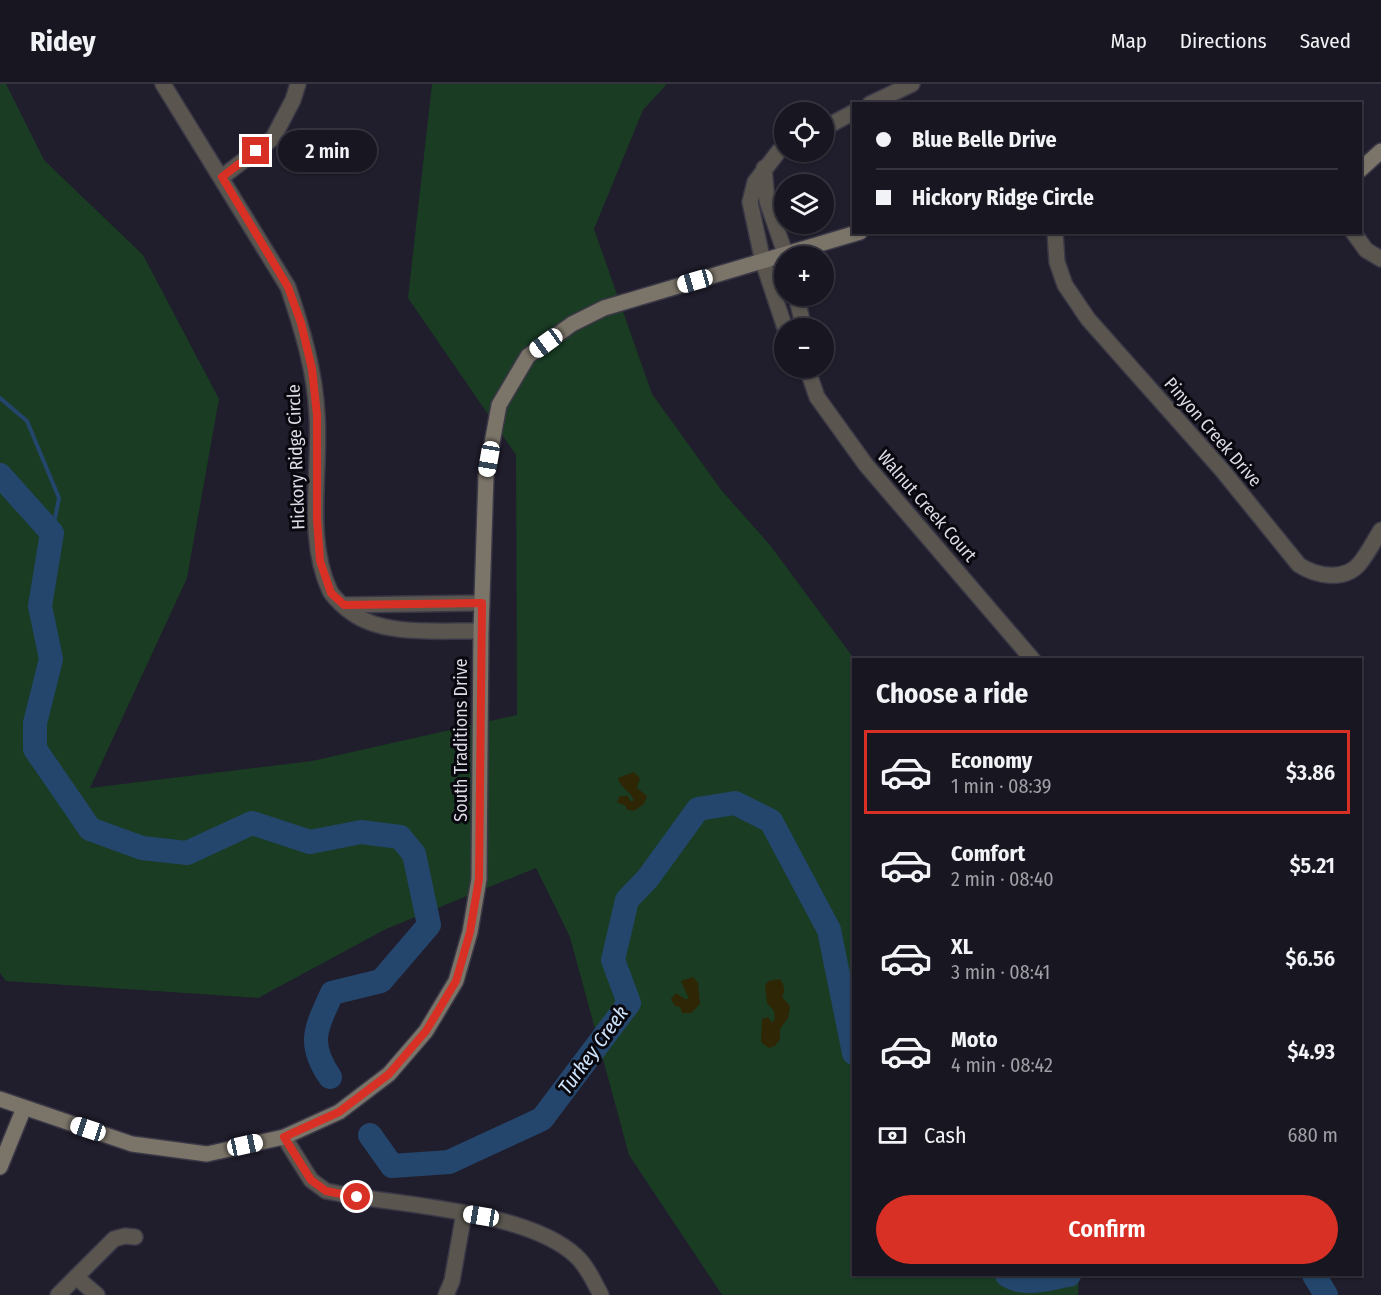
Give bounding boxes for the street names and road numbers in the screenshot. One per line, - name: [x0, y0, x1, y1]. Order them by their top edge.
- street label: Pinyon Creek Drive: [1160, 373, 1267, 491]
- street label: Hickory Ridge Circle: [282, 384, 310, 530]
- street label: Walnut Creek Court: [873, 446, 981, 566]
- street label: South Traditions Drive: [450, 658, 472, 822]

